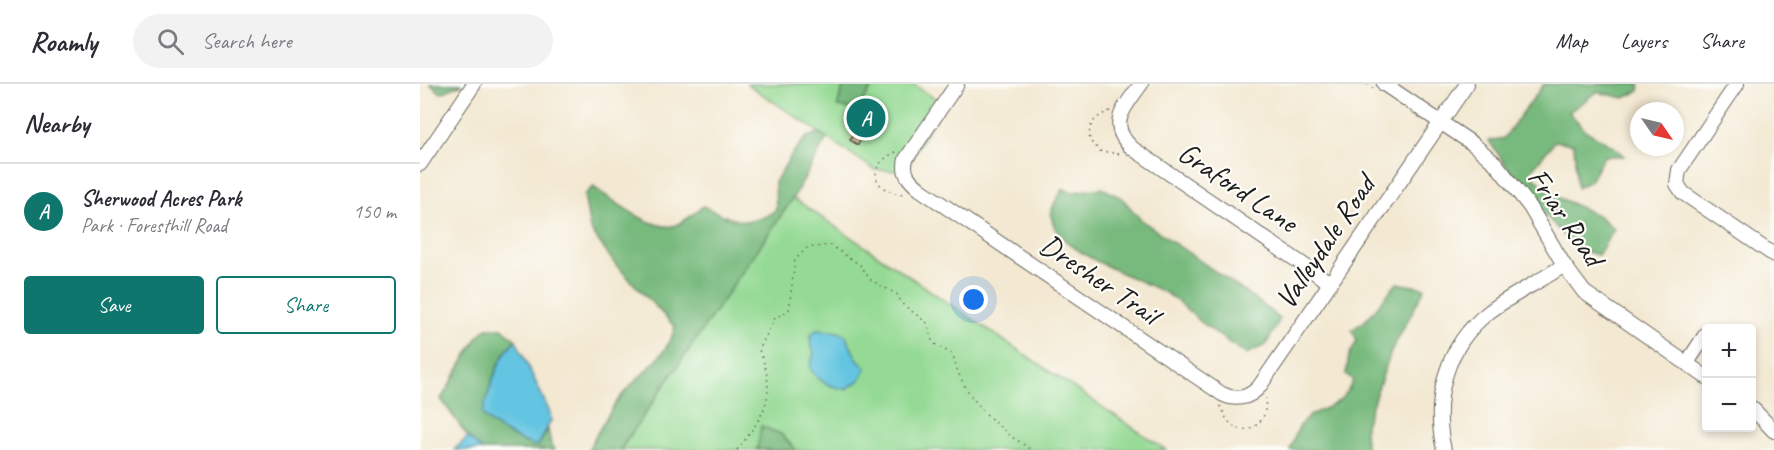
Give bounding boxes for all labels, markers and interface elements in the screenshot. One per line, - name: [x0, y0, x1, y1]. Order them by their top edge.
- search box: [133, 14, 553, 68]
- text: Roamly: [30, 24, 97, 59]
- icon: search: [154, 25, 187, 58]
- text: Search here: [202, 27, 292, 55]
- text: Map: [1555, 28, 1588, 54]
- text: Layers: [1621, 28, 1667, 54]
- text: Share: [1700, 28, 1744, 54]
- pin: A: [846, 96, 886, 141]
- north arrow: [1630, 102, 1684, 156]
- text: Nearby: [24, 107, 89, 140]
- street label: Graford Lane: [1171, 133, 1307, 242]
- street label: Friar Road: [1519, 161, 1615, 277]
- street label: Valleydale Road: [1266, 164, 1386, 316]
- text: Sherwood Acres Park: [81, 185, 241, 213]
- text: A: [38, 199, 49, 224]
- text: 150 m: [353, 199, 396, 224]
- text: Park · Foresthill Road: [81, 213, 227, 238]
- street label: Dresher Trail: [1033, 225, 1171, 335]
- button: Save: [24, 276, 204, 334]
- button: Share: [216, 276, 396, 334]
- your location: [959, 285, 988, 314]
- map controls: [1702, 324, 1756, 432]
- button: +: [1702, 324, 1756, 378]
- button: −: [1702, 378, 1756, 432]

